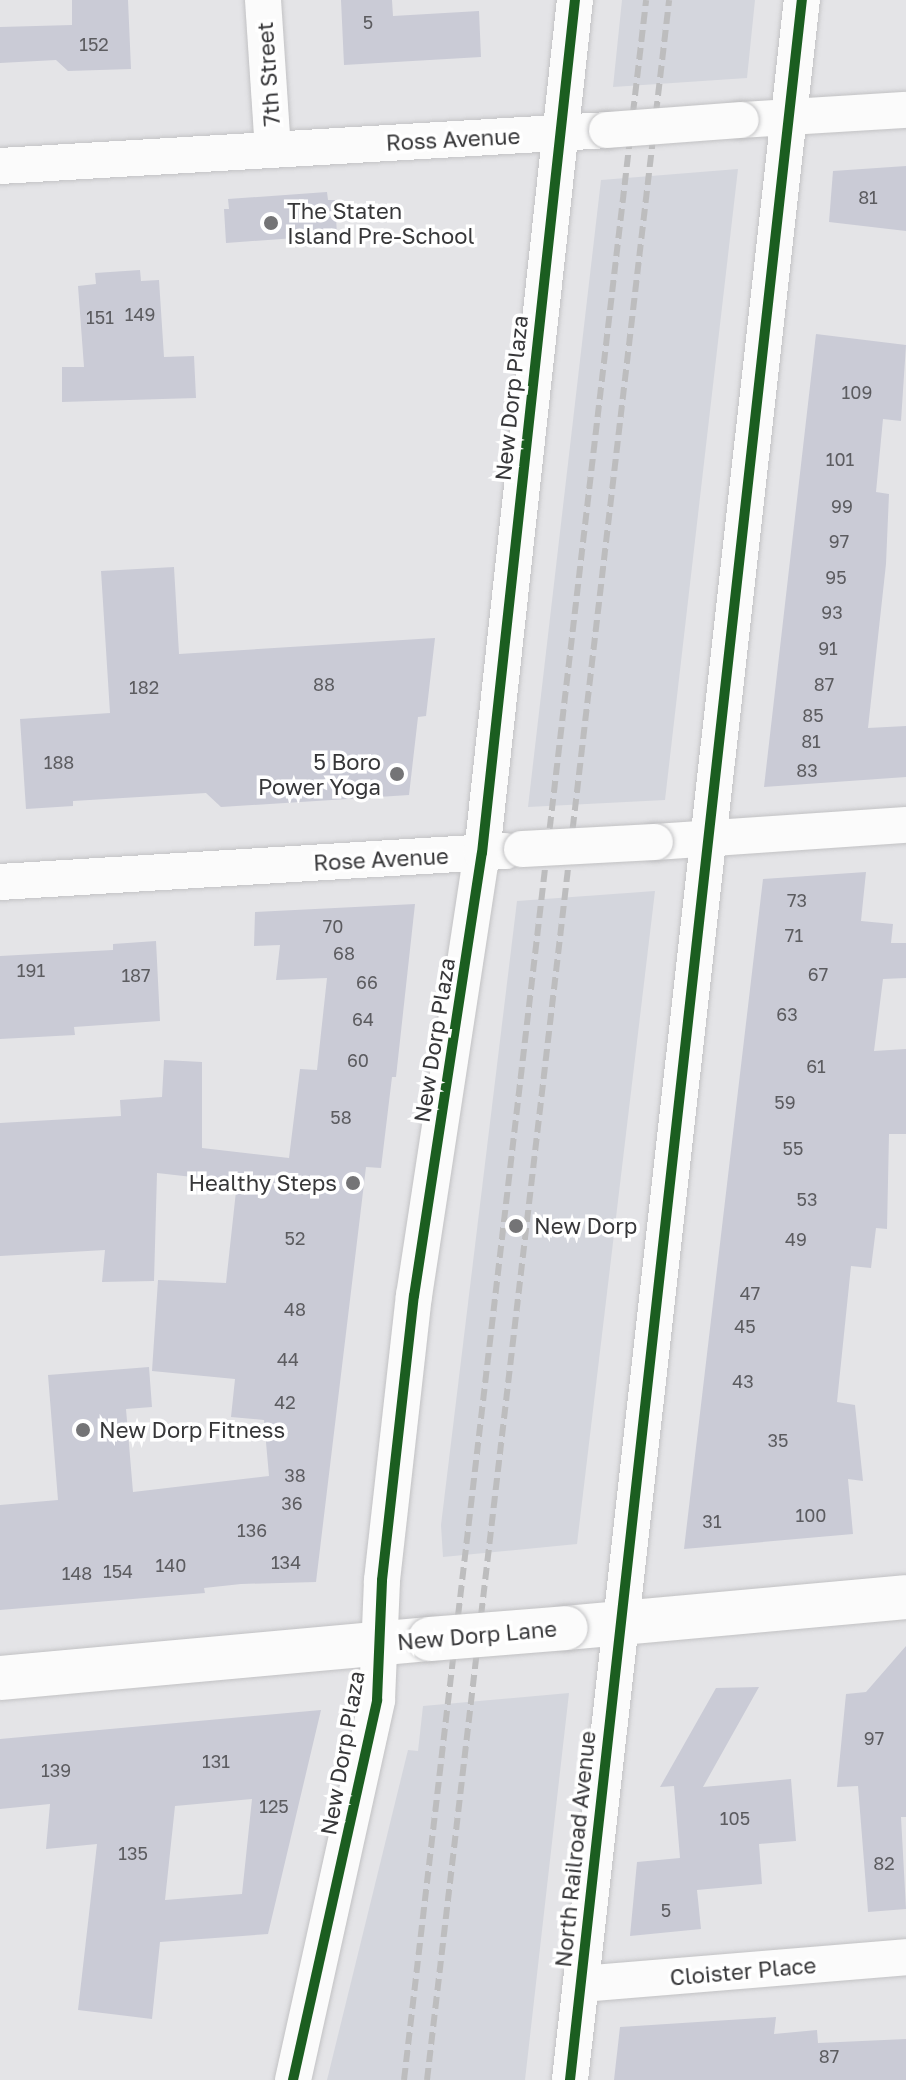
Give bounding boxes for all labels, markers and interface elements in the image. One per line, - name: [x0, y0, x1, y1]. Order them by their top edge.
- house number: 5: [363, 11, 373, 33]
- street label: 7th Street: [251, 21, 285, 127]
- house number: 152: [79, 33, 109, 55]
- street label: Ross Avenue: [385, 122, 521, 156]
- house number: 81: [858, 186, 878, 208]
- place label: The Staten Island Pre-School: [287, 197, 475, 248]
- marker: The Staten Island Pre-School: [262, 214, 280, 232]
- house number: 149: [125, 303, 155, 325]
- house number: 151: [86, 306, 114, 328]
- street label: New Dorp Plaza: [489, 314, 533, 482]
- house number: 109: [842, 381, 872, 403]
- house number: 101: [826, 448, 854, 470]
- house number: 99: [831, 495, 853, 517]
- house number: 97: [829, 530, 849, 552]
- house number: 95: [825, 566, 847, 588]
- house number: 93: [821, 601, 843, 623]
- house number: 91: [818, 637, 838, 659]
- house number: 88: [313, 673, 335, 695]
- house number: 87: [814, 673, 834, 695]
- house number: 182: [129, 676, 159, 698]
- house number: 85: [802, 704, 824, 726]
- house number: 81: [801, 730, 821, 752]
- place label: 5 Boro Power Yoga: [258, 748, 381, 800]
- house number: 188: [44, 751, 74, 773]
- house number: 83: [796, 759, 818, 781]
- marker: 5 Boro Power Yoga: [388, 765, 406, 783]
- street label: Rose Avenue: [313, 842, 449, 876]
- house number: 73: [787, 889, 807, 911]
- house number: 70: [323, 915, 343, 937]
- house number: 71: [785, 924, 803, 946]
- house number: 68: [333, 942, 355, 964]
- street label: New Dorp Plaza: [408, 956, 460, 1124]
- house number: 191: [17, 959, 45, 981]
- house number: 67: [808, 963, 828, 985]
- house number: 187: [121, 964, 151, 986]
- house number: 66: [356, 971, 378, 993]
- house number: 63: [776, 1003, 798, 1025]
- house number: 64: [352, 1008, 374, 1030]
- house number: 60: [347, 1049, 369, 1071]
- house number: 61: [806, 1055, 826, 1077]
- house number: 59: [774, 1091, 796, 1113]
- house number: 58: [330, 1106, 352, 1128]
- house number: 55: [783, 1137, 803, 1159]
- place label: Healthy Steps: [188, 1170, 337, 1196]
- marker: Healthy Steps: [344, 1174, 362, 1192]
- house number: 53: [797, 1188, 817, 1210]
- place label: New Dorp: [534, 1213, 637, 1239]
- marker: New Dorp: [505, 1215, 527, 1237]
- house number: 52: [285, 1227, 305, 1249]
- house number: 49: [785, 1228, 807, 1250]
- house number: 47: [740, 1282, 760, 1304]
- house number: 48: [284, 1298, 306, 1320]
- house number: 45: [734, 1315, 756, 1337]
- house number: 44: [277, 1348, 299, 1370]
- house number: 43: [732, 1370, 754, 1392]
- house number: 42: [274, 1391, 296, 1413]
- place label: New Dorp Fitness: [99, 1417, 285, 1443]
- marker: New Dorp Fitness: [74, 1421, 92, 1439]
- house number: 35: [768, 1429, 788, 1451]
- house number: 38: [284, 1464, 306, 1486]
- house number: 36: [281, 1492, 303, 1514]
- house number: 100: [795, 1504, 827, 1526]
- house number: 31: [702, 1510, 722, 1532]
- house number: 136: [237, 1519, 267, 1541]
- house number: 134: [271, 1551, 301, 1573]
- house number: 140: [156, 1554, 186, 1576]
- house number: 154: [103, 1560, 133, 1582]
- house number: 148: [62, 1562, 92, 1584]
- street label: New Dorp Lane: [396, 1615, 558, 1655]
- street label: New Dorp Plaza: [315, 1669, 369, 1837]
- house number: 97: [864, 1727, 884, 1749]
- street label: North Railroad Avenue: [549, 1729, 601, 1969]
- house number: 131: [202, 1750, 230, 1772]
- house number: 139: [41, 1759, 71, 1781]
- house number: 125: [259, 1795, 289, 1817]
- house number: 105: [720, 1807, 750, 1829]
- house number: 135: [118, 1842, 148, 1864]
- house number: 82: [873, 1852, 895, 1874]
- house number: 5: [661, 1899, 671, 1921]
- street label: Cloister Place: [669, 1951, 817, 1991]
- house number: 87: [819, 2045, 839, 2067]

